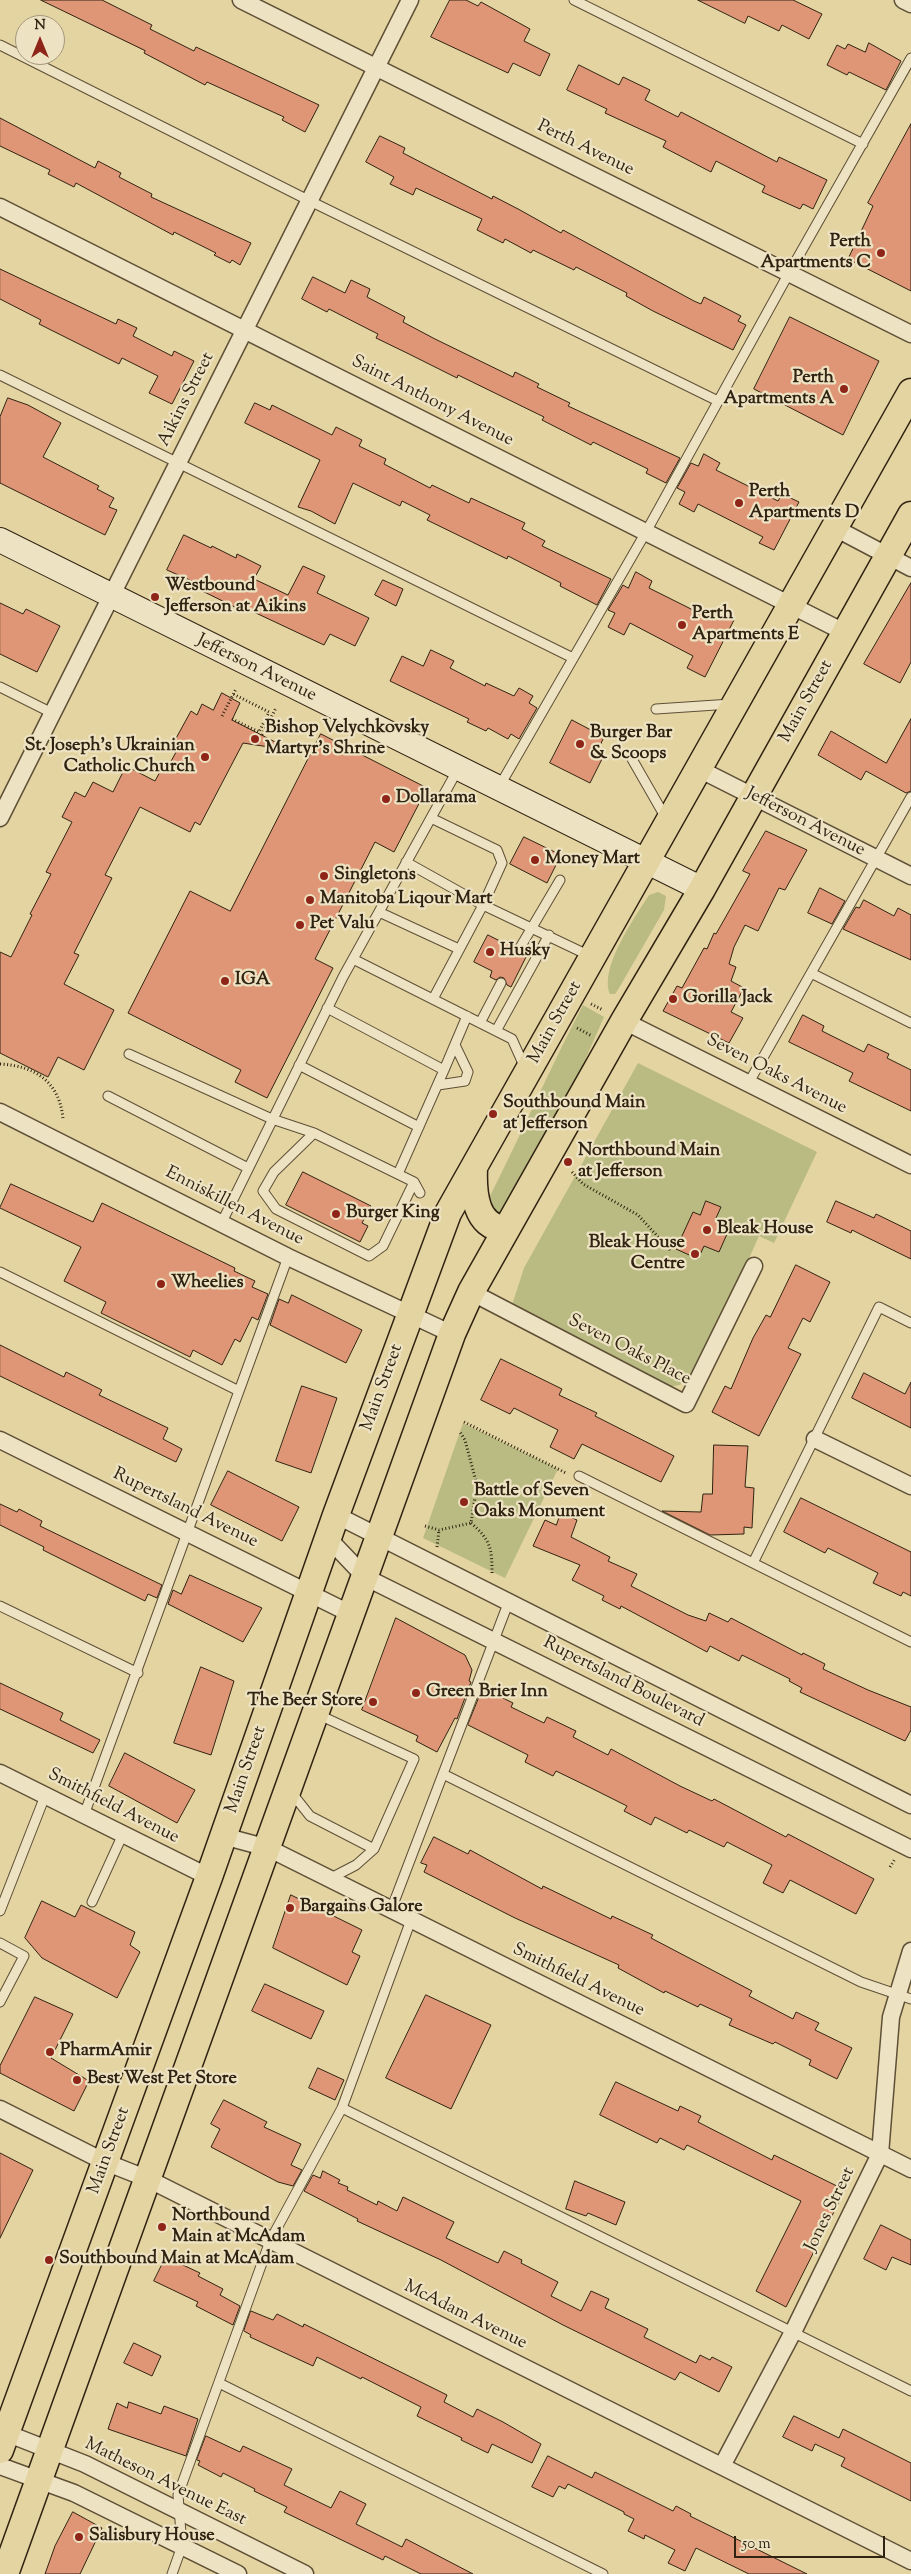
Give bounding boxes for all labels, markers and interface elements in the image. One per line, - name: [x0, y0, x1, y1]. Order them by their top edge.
- north arrow: [15, 15, 65, 65]
- text: N: [34, 16, 46, 36]
- street label: Perth Avenue: [533, 116, 637, 182]
- place label: Perth Apartments C: [760, 232, 871, 274]
- marker: Perth Apartments C: [875, 247, 887, 259]
- street label: Aikins Street: [154, 349, 220, 451]
- street label: Saint Anthony Avenue: [347, 352, 517, 452]
- place label: Perth Apartments A: [723, 368, 834, 410]
- marker: Perth Apartments A: [838, 383, 850, 395]
- place label: Perth Apartments D: [749, 482, 859, 524]
- marker: Perth Apartments D: [733, 497, 745, 509]
- place label: Westbound Jefferson at Aikins: [165, 576, 306, 618]
- marker: Westbound Jefferson at Aikins: [149, 591, 161, 603]
- place label: Perth Apartments E: [692, 604, 799, 646]
- marker: Perth Apartments E: [676, 619, 688, 631]
- street label: Jefferson Avenue: [192, 631, 320, 707]
- street label: Main Street: [776, 657, 838, 747]
- place label: Bishop Velychkovsky Martyr’s Shrine: [265, 718, 429, 761]
- place label: Burger Bar & Scoops: [590, 723, 672, 766]
- marker: Bishop Velychkovsky Martyr’s Shrine: [249, 733, 261, 745]
- place label: St. Joseph’s Ukrainian Catholic Church: [25, 736, 195, 779]
- marker: Burger Bar & Scoops: [574, 738, 586, 750]
- marker: St. Joseph’s Ukrainian Catholic Church: [199, 751, 211, 763]
- street label: Jefferson Avenue: [742, 784, 868, 862]
- place label: Dollarama: [396, 788, 476, 810]
- marker: Dollarama: [380, 793, 392, 805]
- place label: Money Mart: [545, 849, 640, 871]
- marker: Money Mart: [529, 854, 541, 866]
- place label: Singletons: [334, 865, 416, 887]
- marker: Singletons: [318, 870, 330, 882]
- place label: Manitoba Liqour Mart: [320, 889, 492, 911]
- marker: Manitoba Liqour Mart: [304, 894, 316, 906]
- place label: Pet Valu: [310, 914, 375, 936]
- marker: Pet Valu: [294, 919, 306, 931]
- place label: Husky: [500, 941, 550, 963]
- marker: Husky: [484, 946, 496, 958]
- place label: IGA: [235, 970, 270, 992]
- marker: IGA: [219, 975, 231, 987]
- street label: Main Street: [525, 978, 587, 1068]
- place label: Gorilla Jack: [683, 988, 773, 1010]
- marker: Gorilla Jack: [667, 993, 679, 1005]
- street label: Seven Oaks Avenue: [702, 1030, 850, 1120]
- place label: Southbound Main at Jefferson: [503, 1093, 646, 1136]
- marker: Southbound Main at Jefferson: [487, 1108, 499, 1120]
- place label: Northbound Main at Jefferson: [578, 1141, 720, 1184]
- marker: Northbound Main at Jefferson: [562, 1156, 574, 1168]
- street label: Enniskillen Avenue: [161, 1163, 307, 1251]
- place label: Burger King: [346, 1203, 440, 1225]
- marker: Burger King: [330, 1208, 342, 1220]
- place label: Bleak House: [717, 1219, 813, 1241]
- marker: Bleak House: [701, 1224, 713, 1236]
- place label: Bleak House Centre: [589, 1233, 685, 1276]
- marker: Bleak House Centre: [689, 1248, 701, 1260]
- place label: Wheelies: [171, 1273, 244, 1295]
- marker: Wheelies: [155, 1278, 167, 1290]
- street label: Seven Oaks Place: [564, 1311, 694, 1391]
- street label: Main Street: [357, 1342, 409, 1434]
- street label: Rupertsland Avenue: [109, 1464, 261, 1554]
- place label: Battle of Seven Oaks Monument: [474, 1481, 605, 1524]
- marker: Battle of Seven Oaks Monument: [458, 1496, 470, 1508]
- street label: Rupertsland Boulevard: [539, 1633, 707, 1733]
- place label: Green Brier Inn: [426, 1682, 548, 1704]
- marker: Green Brier Inn: [410, 1687, 422, 1699]
- place label: The Beer Store: [247, 1691, 363, 1713]
- marker: The Beer Store: [367, 1696, 379, 1708]
- street label: Main Street: [222, 1724, 272, 1816]
- street label: Smithfield Avenue: [44, 1765, 182, 1849]
- place label: Bargains Galore: [300, 1897, 423, 1919]
- marker: Bargains Galore: [284, 1902, 296, 1914]
- street label: Smithfield Avenue: [508, 1940, 648, 2022]
- place label: PharmAmir: [60, 2041, 152, 2063]
- marker: PharmAmir: [44, 2046, 56, 2058]
- place label: Best West Pet Store: [87, 2069, 237, 2091]
- marker: Best West Pet Store: [71, 2074, 83, 2086]
- street label: Main Street: [84, 2105, 136, 2197]
- street label: Jones Street: [801, 2164, 861, 2256]
- place label: Northbound Main at McAdam: [172, 2206, 305, 2248]
- marker: Northbound Main at McAdam: [156, 2221, 168, 2233]
- place label: Southbound Main at McAdam: [59, 2249, 294, 2271]
- marker: Southbound Main at McAdam: [43, 2254, 55, 2266]
- street label: McAdam Avenue: [400, 2277, 530, 2355]
- street label: Matheson Avenue East: [81, 2434, 249, 2532]
- place label: Salisbury House: [89, 2526, 215, 2548]
- scale bar: [736, 2526, 887, 2558]
- marker: Salisbury House: [73, 2531, 85, 2543]
- text: 50 m: [742, 2534, 771, 2555]

